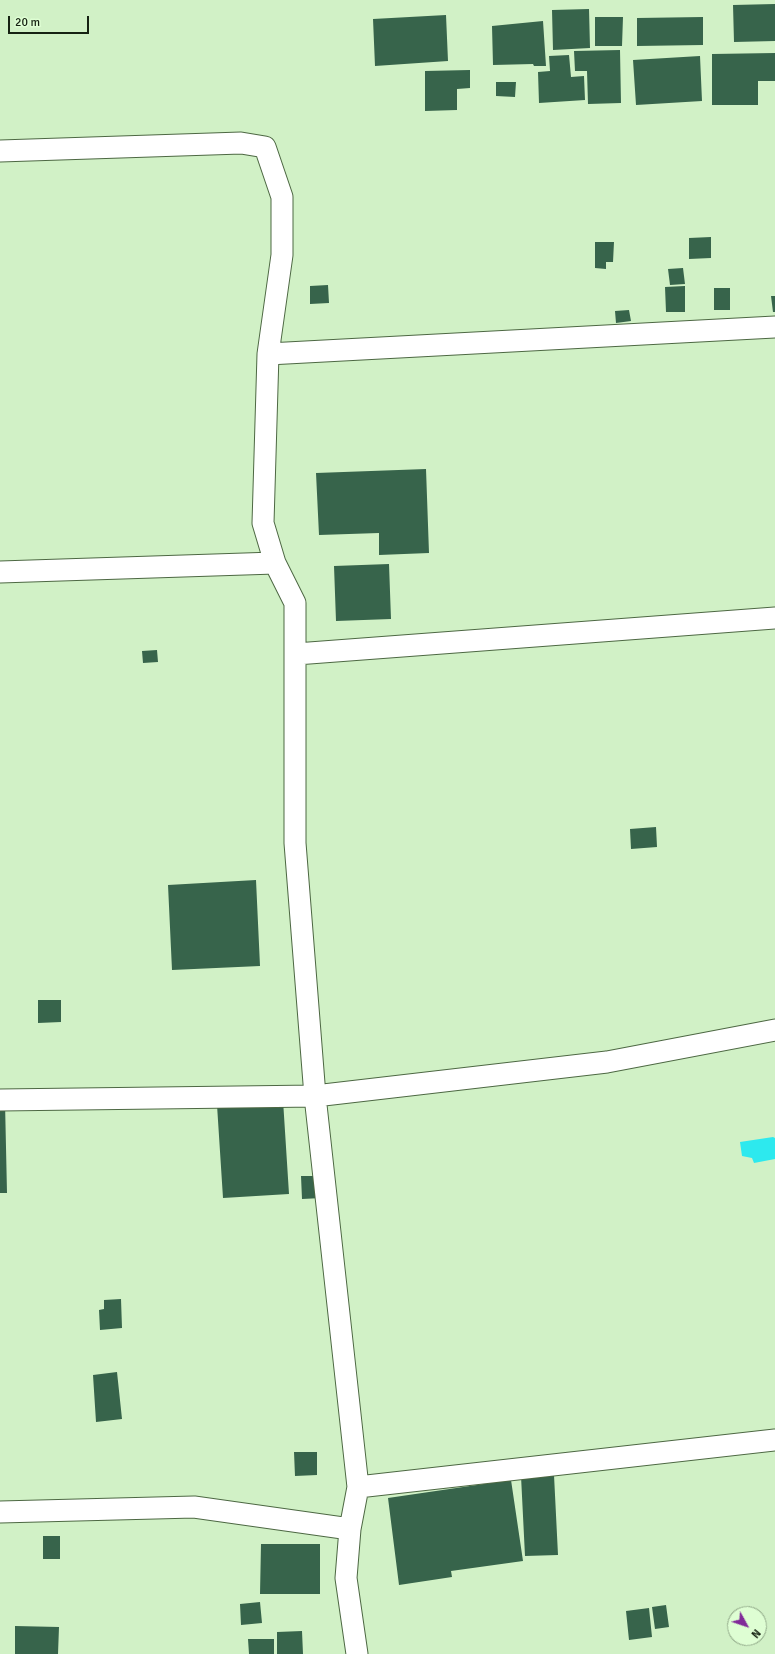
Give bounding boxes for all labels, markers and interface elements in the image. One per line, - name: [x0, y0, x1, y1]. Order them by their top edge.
- scale bar: [10, 8, 91, 34]
- text: 20 m: [15, 15, 40, 30]
- north arrow: [727, 1606, 767, 1646]
- text: N: [748, 1626, 763, 1641]

